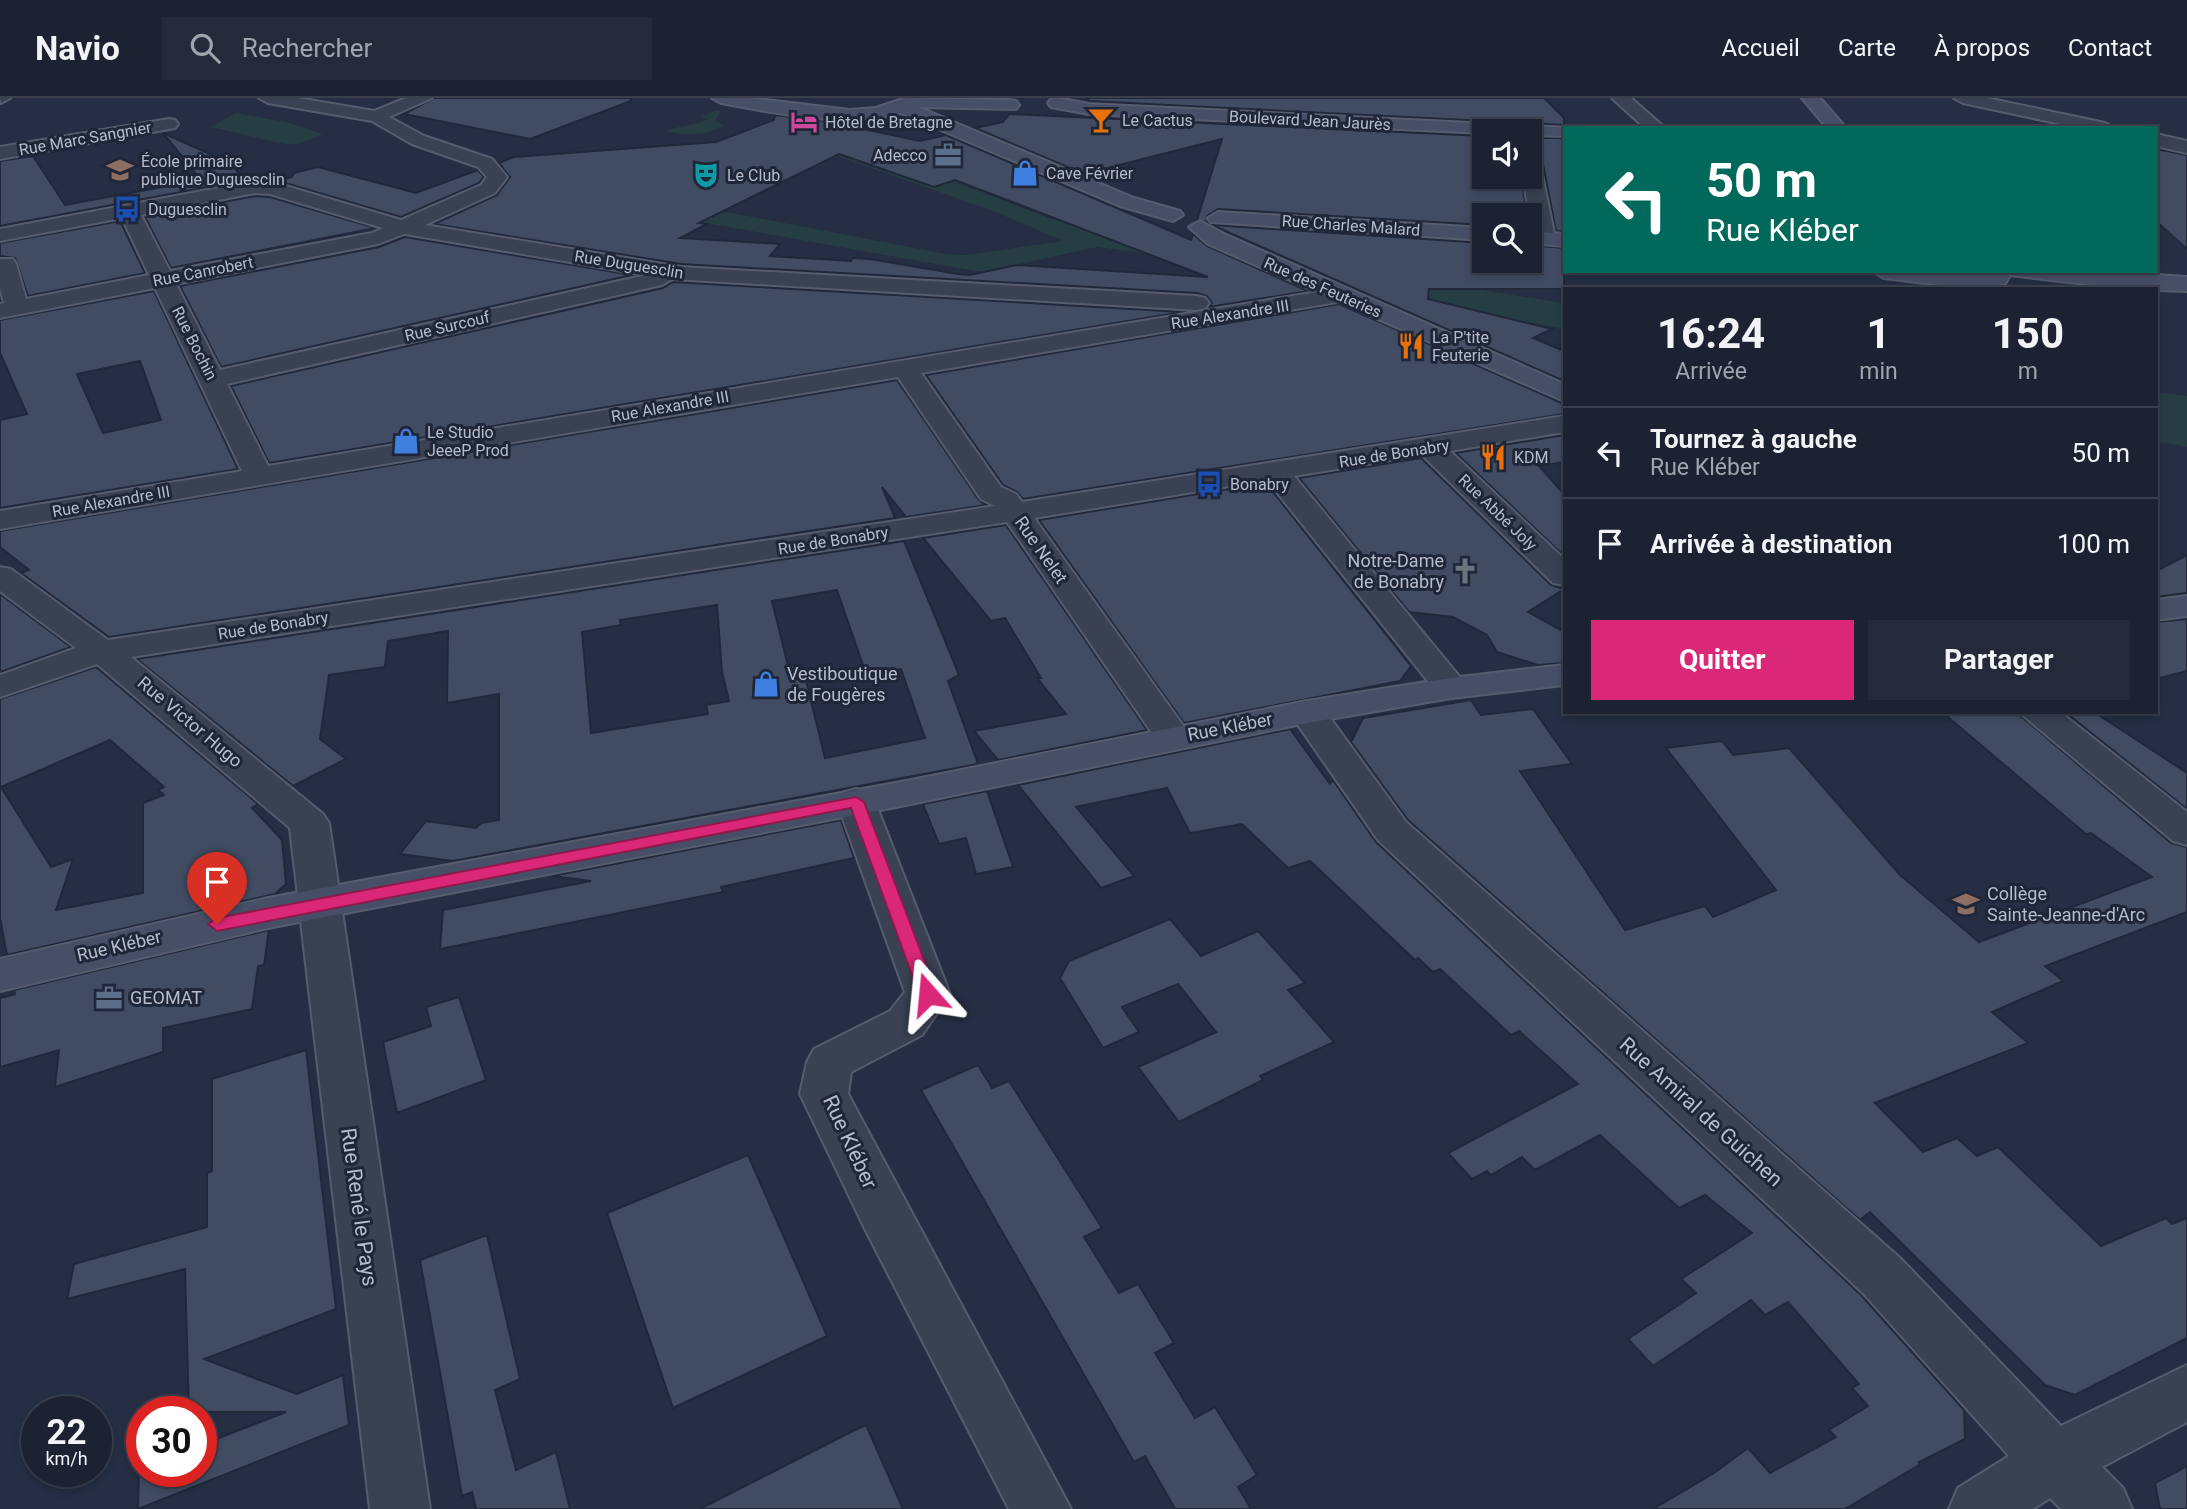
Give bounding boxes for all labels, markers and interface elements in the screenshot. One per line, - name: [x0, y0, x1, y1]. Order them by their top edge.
- search box: [162, 17, 652, 80]
- text: Navio: [35, 29, 120, 68]
- icon: search: [186, 29, 224, 67]
- text: Rechercher: [242, 33, 372, 63]
- text: Accueil: [1721, 34, 1800, 62]
- text: Carte: [1838, 34, 1896, 62]
- text: À propos: [1934, 34, 2030, 62]
- text: Contact: [2068, 34, 2152, 62]
- bar icon: Le Cactus: [1086, 105, 1116, 135]
- hotel icon: Hôtel de Bretagne: [789, 107, 819, 137]
- street label: Boulevard Jean Jaurès: [1229, 107, 1391, 134]
- place label: Le Cactus: [1122, 111, 1193, 130]
- place label: Hôtel de Bretagne: [825, 113, 953, 132]
- street label: Rue Marc Sangnier: [17, 117, 153, 159]
- map controls: [1472, 119, 1542, 273]
- button: sound: [1472, 119, 1542, 189]
- office icon: Adecco: [933, 140, 963, 170]
- place label: Adecco: [873, 146, 927, 165]
- place label: École primaire publique Duguesclin: [141, 152, 285, 189]
- text: 50 m: [1706, 152, 1817, 209]
- icon: left: [1591, 154, 1682, 245]
- school or university icon: École primaire publique Duguesclin: [105, 155, 135, 185]
- shop icon: Cave Février: [1010, 158, 1040, 188]
- theatre icon: Le Club: [691, 160, 721, 190]
- place label: Cave Février: [1046, 164, 1134, 183]
- place label: Le Club: [727, 166, 780, 185]
- bus stop icon: Duguesclin: [112, 194, 142, 224]
- place label: Duguesclin: [148, 200, 227, 219]
- button: search: [1472, 203, 1542, 273]
- street label: Rue Charles Malard: [1281, 211, 1421, 240]
- text: Rue Kléber: [1706, 211, 1859, 249]
- street label: Rue Duguesclin: [573, 247, 685, 282]
- street label: Rue Canrobert: [151, 252, 255, 291]
- street label: Rue des Feuteries: [1261, 253, 1384, 322]
- street label: Rue Alexandre III: [1170, 296, 1290, 333]
- street label: Rue Bochin: [168, 303, 221, 383]
- street label: Rue Surcouf: [403, 307, 492, 345]
- text: 16:24: [1657, 309, 1765, 358]
- text: 1: [1866, 309, 1891, 358]
- text: 150: [1992, 309, 2064, 358]
- place label: La P'tite Feuterie: [1432, 328, 1490, 365]
- restaurant icon: La P'tite Feuterie: [1396, 331, 1426, 361]
- text: Arrivée: [1675, 358, 1747, 385]
- text: min: [1859, 358, 1898, 385]
- text: m: [2018, 358, 2038, 385]
- street label: Rue Alexandre III: [610, 387, 730, 426]
- place label: Le Studio JeeeP Prod: [427, 423, 509, 460]
- text: Tournez à gauche: [1650, 424, 1857, 454]
- shop icon: Le Studio JeeeP Prod: [391, 426, 421, 456]
- icon: left: [1591, 434, 1629, 472]
- street label: Rue de Bonabry: [1338, 435, 1451, 472]
- text: 50 m: [2072, 438, 2130, 468]
- restaurant icon: KDM: [1478, 442, 1508, 472]
- place label: KDM: [1514, 448, 1549, 467]
- text: Rue Kléber: [1650, 454, 1760, 481]
- bus stop icon: Bonabry: [1194, 469, 1224, 499]
- street label: Rue Abbé Joly: [1455, 470, 1541, 555]
- place label: Bonabry: [1230, 475, 1289, 494]
- street label: Rue Alexandre III: [51, 482, 171, 521]
- street label: Rue Nelet: [1011, 512, 1072, 587]
- street label: Rue de Bonabry: [777, 522, 890, 559]
- icon: arrive: [1591, 525, 1629, 563]
- text: Arrivée à destination: [1650, 529, 1892, 559]
- text: 100 m: [2057, 529, 2130, 559]
- place label: Notre-Dame de Bonabry: [1348, 550, 1444, 592]
- church icon: Notre-Dame de Bonabry: [1450, 556, 1480, 586]
- street label: Rue de Bonabry: [217, 607, 330, 644]
- button: Quitter: [1591, 620, 1854, 700]
- button: Partager: [1868, 620, 2130, 700]
- place label: Vestiboutique de Fougères: [787, 663, 897, 705]
- shop icon: Vestiboutique de Fougères: [751, 669, 781, 699]
- street label: Rue Victor Hugo: [134, 672, 247, 771]
- street label: Rue Kléber: [1186, 708, 1274, 745]
- pin: [187, 852, 247, 924]
- icon: arrive: [198, 863, 236, 901]
- place label: Collège Sainte-Jeanne-d'Arc: [1987, 883, 2145, 925]
- school or university icon: Collège Sainte-Jeanne-d'Arc: [1951, 889, 1981, 919]
- street label: Rue Kléber: [75, 926, 163, 965]
- position arrow: [891, 957, 965, 1031]
- office icon: GEOMAT: [94, 983, 124, 1013]
- place label: GEOMAT: [130, 987, 202, 1008]
- street label: Rue Amiral de Guichen: [1615, 1032, 1787, 1192]
- street label: Rue Kléber: [818, 1091, 882, 1193]
- street label: Rue René le Pays: [336, 1126, 382, 1288]
- speed limit sign: 30: [126, 1396, 217, 1487]
- text: 22: [46, 1412, 87, 1453]
- text: km/h: [45, 1448, 88, 1469]

